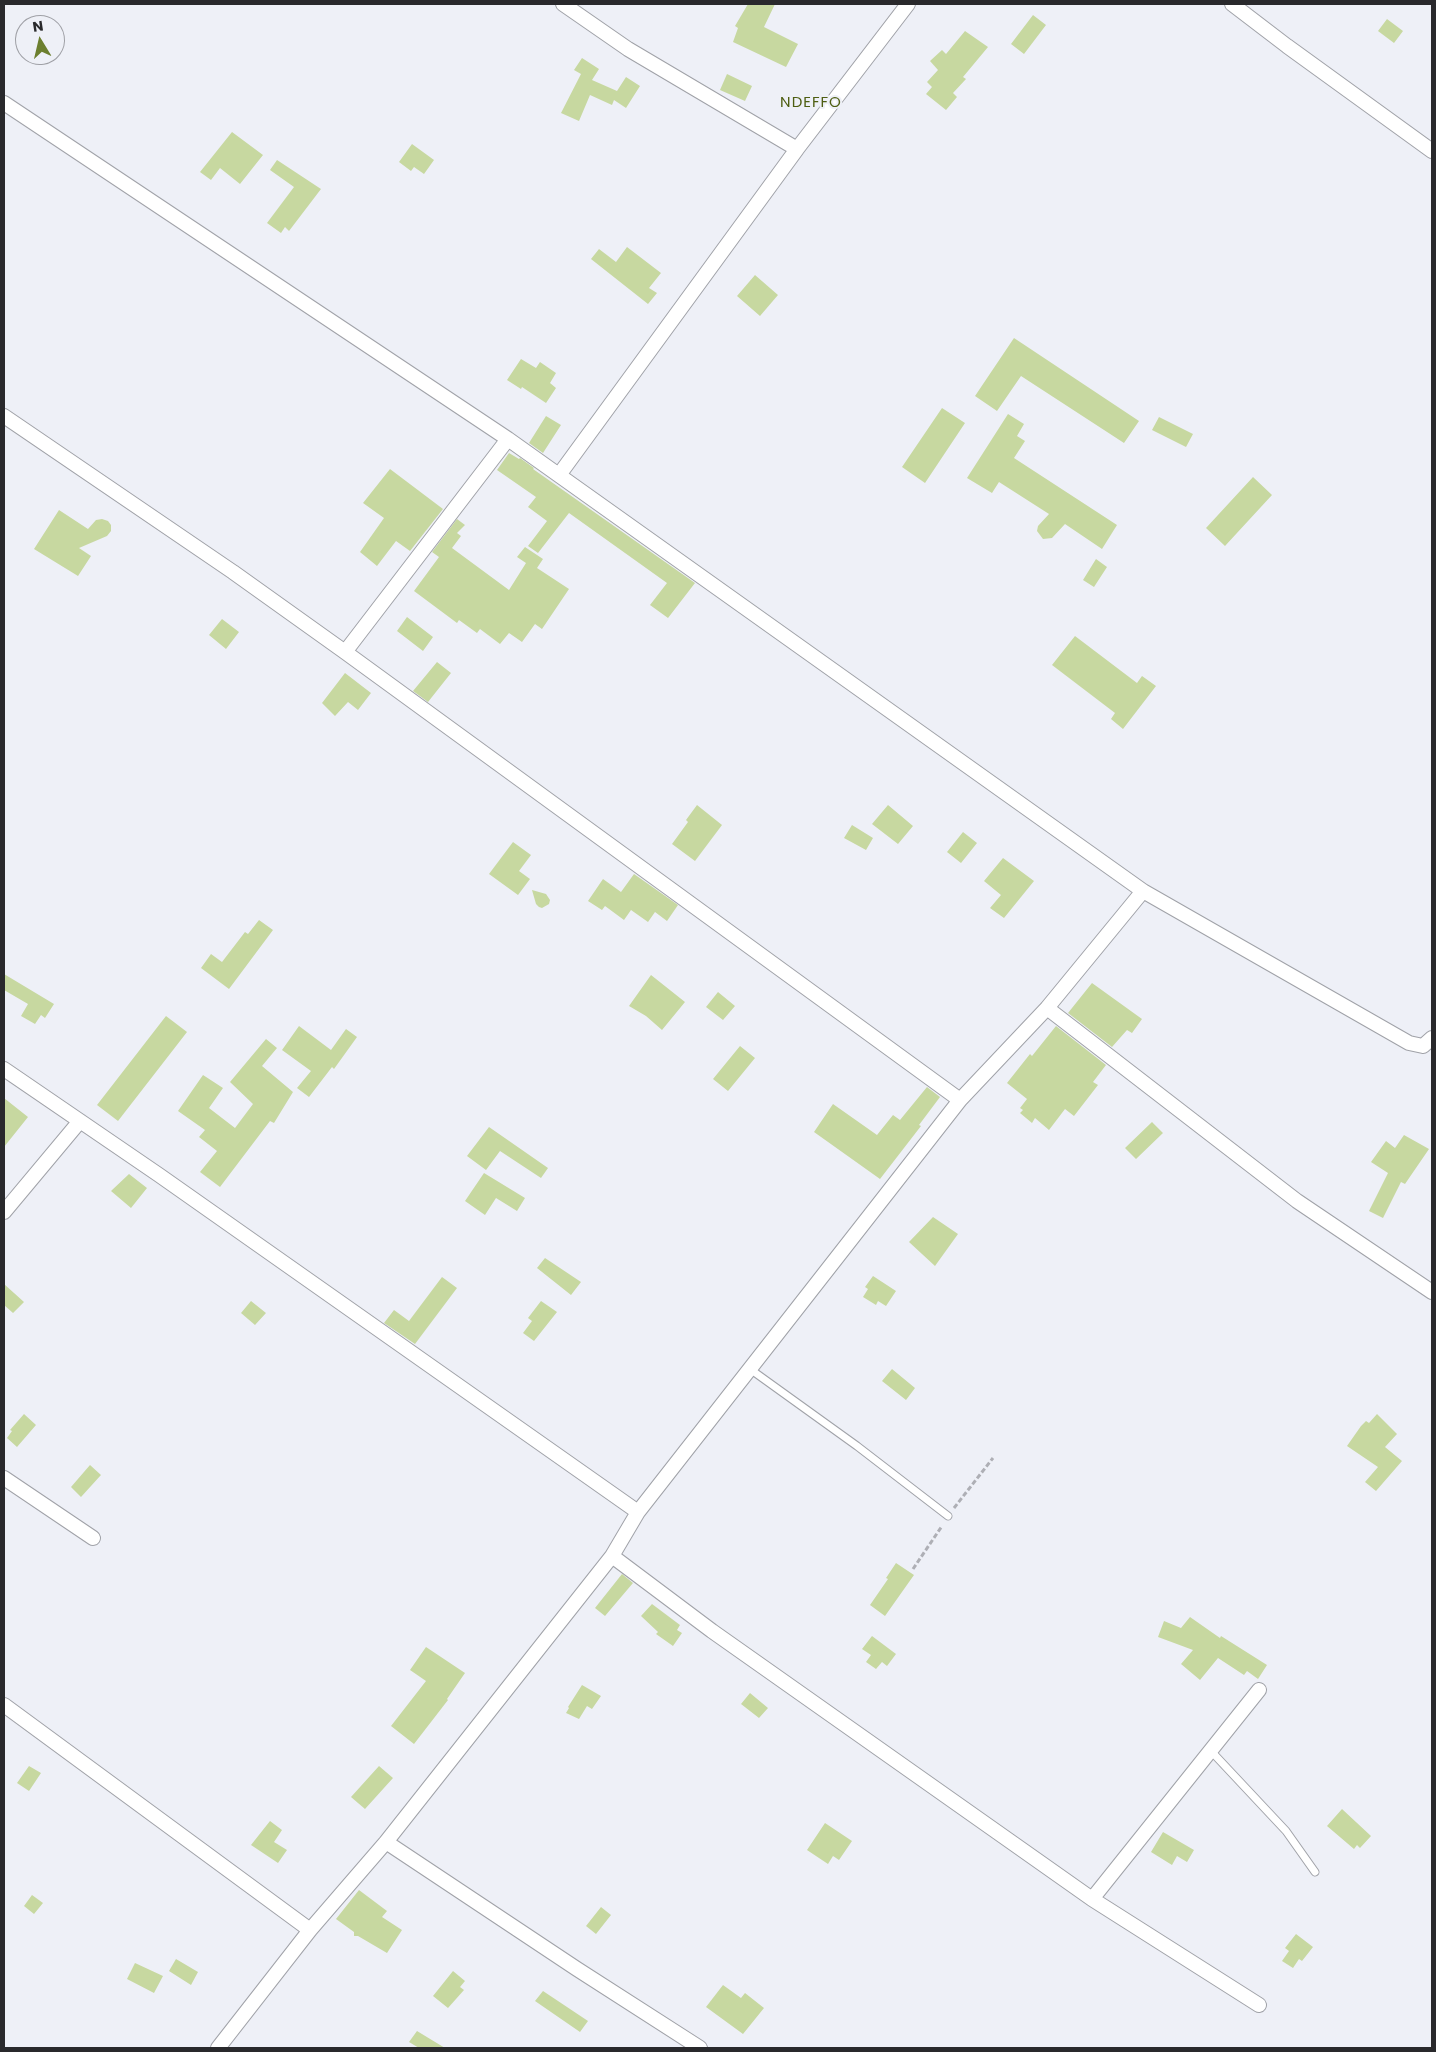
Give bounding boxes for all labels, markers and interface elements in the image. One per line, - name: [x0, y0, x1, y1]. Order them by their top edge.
- north arrow: [15, 15, 65, 65]
- text: N: [31, 15, 45, 37]
- district label: NDEFFO: [779, 94, 843, 112]

